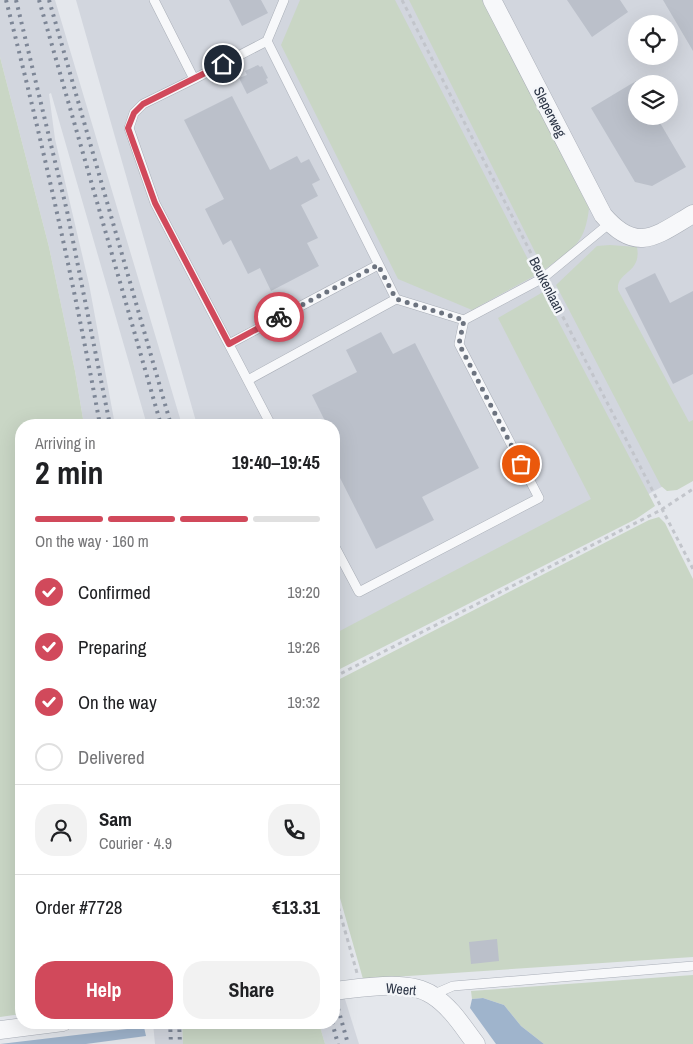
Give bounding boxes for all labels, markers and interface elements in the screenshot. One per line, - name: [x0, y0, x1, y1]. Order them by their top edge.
- map controls: [628, 15, 678, 125]
- button: locate: [628, 15, 678, 65]
- pin: [202, 43, 244, 85]
- icon: home: [209, 50, 237, 78]
- button: layers: [628, 75, 678, 125]
- street label: Sleperweg: [530, 84, 571, 141]
- street label: Beukenlaan: [525, 254, 569, 316]
- courier: [254, 292, 304, 342]
- icon: bike: [265, 303, 293, 331]
- text: Arriving in: [35, 432, 96, 454]
- pin: [500, 443, 542, 485]
- text: 19:40–19:45: [232, 449, 320, 475]
- icon: bag: [507, 450, 535, 478]
- text: 2 min: [35, 451, 104, 494]
- text: On the way · 160 m: [35, 530, 149, 552]
- icon: check: [35, 578, 63, 606]
- text: Confirmed: [78, 579, 151, 605]
- text: 19:20: [287, 581, 320, 603]
- icon: check: [35, 633, 63, 661]
- text: Preparing: [78, 634, 146, 660]
- text: 19:26: [287, 636, 320, 658]
- icon: check: [35, 688, 63, 716]
- text: On the way: [78, 689, 157, 715]
- text: 19:32: [287, 691, 320, 713]
- text: Delivered: [78, 744, 145, 770]
- button: person: [35, 804, 87, 856]
- button: phone: [268, 804, 320, 856]
- text: Sam: [99, 806, 132, 832]
- text: Courier · 4.9: [99, 832, 172, 854]
- text: Order #7728: [35, 894, 122, 920]
- text: €13.31: [272, 894, 320, 920]
- button: Help: [35, 961, 173, 1019]
- button: Share: [183, 961, 320, 1019]
- street label: Weert: [385, 979, 417, 999]

